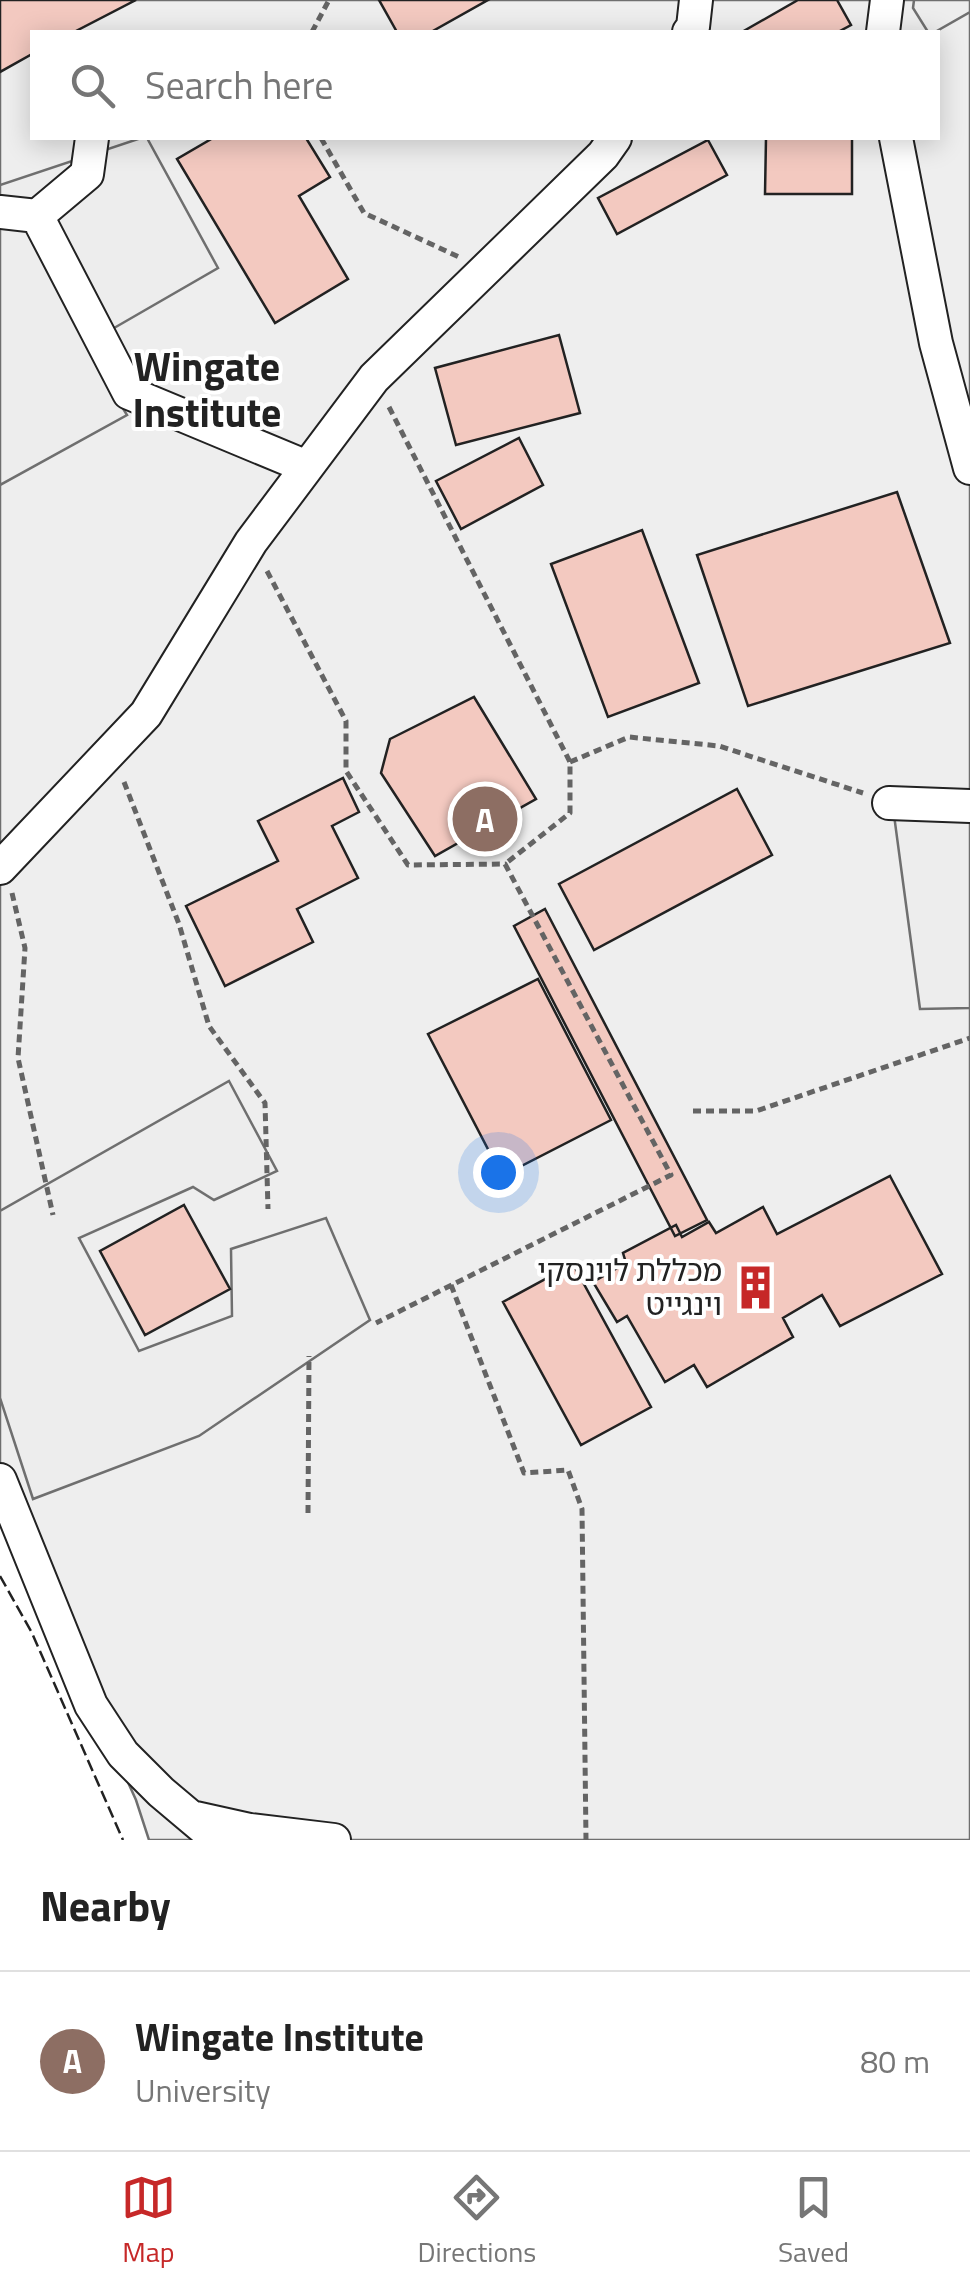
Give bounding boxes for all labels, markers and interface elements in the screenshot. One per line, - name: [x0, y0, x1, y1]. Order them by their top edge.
- search box: [30, 30, 940, 140]
- text: Search here: [145, 56, 333, 114]
- icon: search: [65, 58, 120, 113]
- district label: Wingate Institute: [133, 336, 281, 443]
- pin: A: [452, 782, 518, 856]
- your location: [473, 1147, 524, 1198]
- place label: מכללת לוינסקי וינגייט: [537, 1247, 722, 1327]
- building icon: מכללת לוינסקי וינגייט: [731, 1264, 779, 1312]
- text: Nearby: [40, 1873, 171, 1937]
- text: Wingate Institute: [135, 2008, 424, 2066]
- text: A: [63, 2037, 82, 2085]
- text: 80 m: [860, 2037, 930, 2085]
- text: University: [135, 2066, 271, 2114]
- tab: Map: [121, 2170, 176, 2273]
- tab: Directions: [418, 2170, 536, 2273]
- tab: Saved: [778, 2170, 849, 2273]

